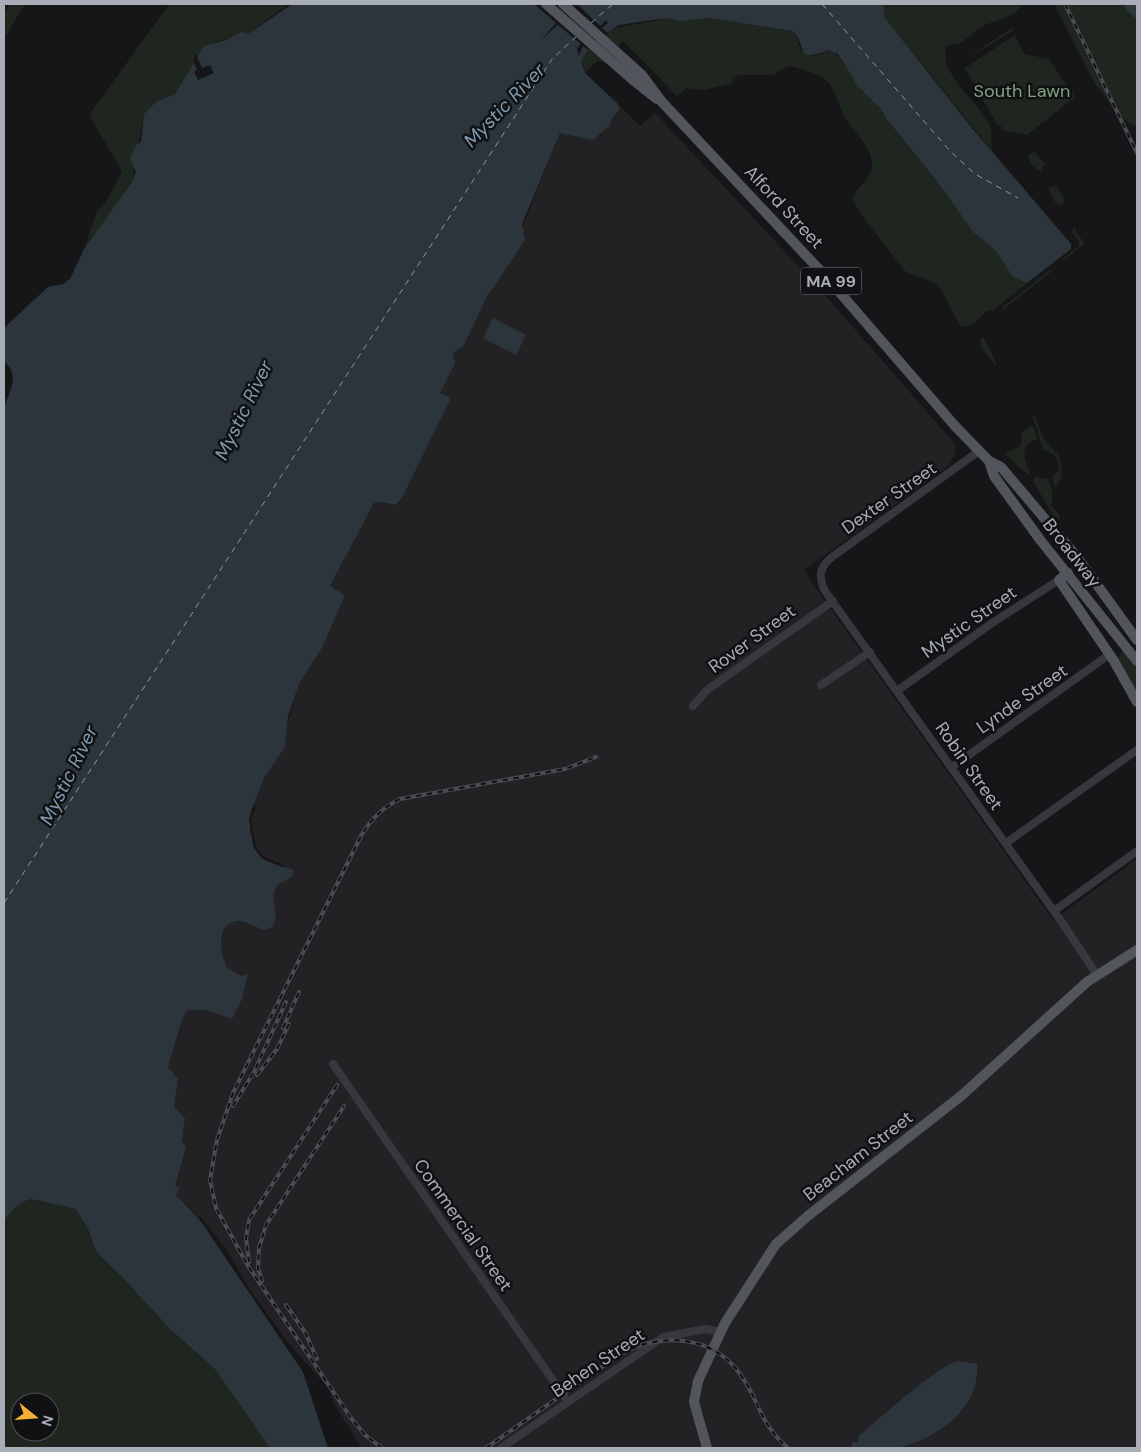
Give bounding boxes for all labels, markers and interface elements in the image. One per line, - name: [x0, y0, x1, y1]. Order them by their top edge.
- water label: Mystic River: [458, 57, 551, 153]
- park label: South Lawn: [974, 79, 1070, 103]
- street label: Alford Street: [739, 160, 829, 254]
- road number: MA 99: [801, 268, 861, 294]
- water label: Mystic River: [209, 356, 279, 464]
- street label: Dexter Street: [837, 456, 941, 540]
- street label: Broadway: [1037, 513, 1107, 593]
- street label: Mystic Street: [917, 580, 1021, 664]
- street label: Rover Street: [704, 599, 800, 679]
- street label: Lynde Street: [972, 659, 1072, 739]
- street label: Robin Street: [930, 717, 1008, 815]
- water label: Mystic River: [34, 721, 104, 829]
- street label: Beacham Street: [798, 1106, 918, 1206]
- street label: Commercial Street: [408, 1154, 518, 1296]
- street label: Behen Street: [547, 1323, 649, 1403]
- north arrow: [10, 1392, 60, 1442]
- text: N: [37, 1413, 58, 1428]

